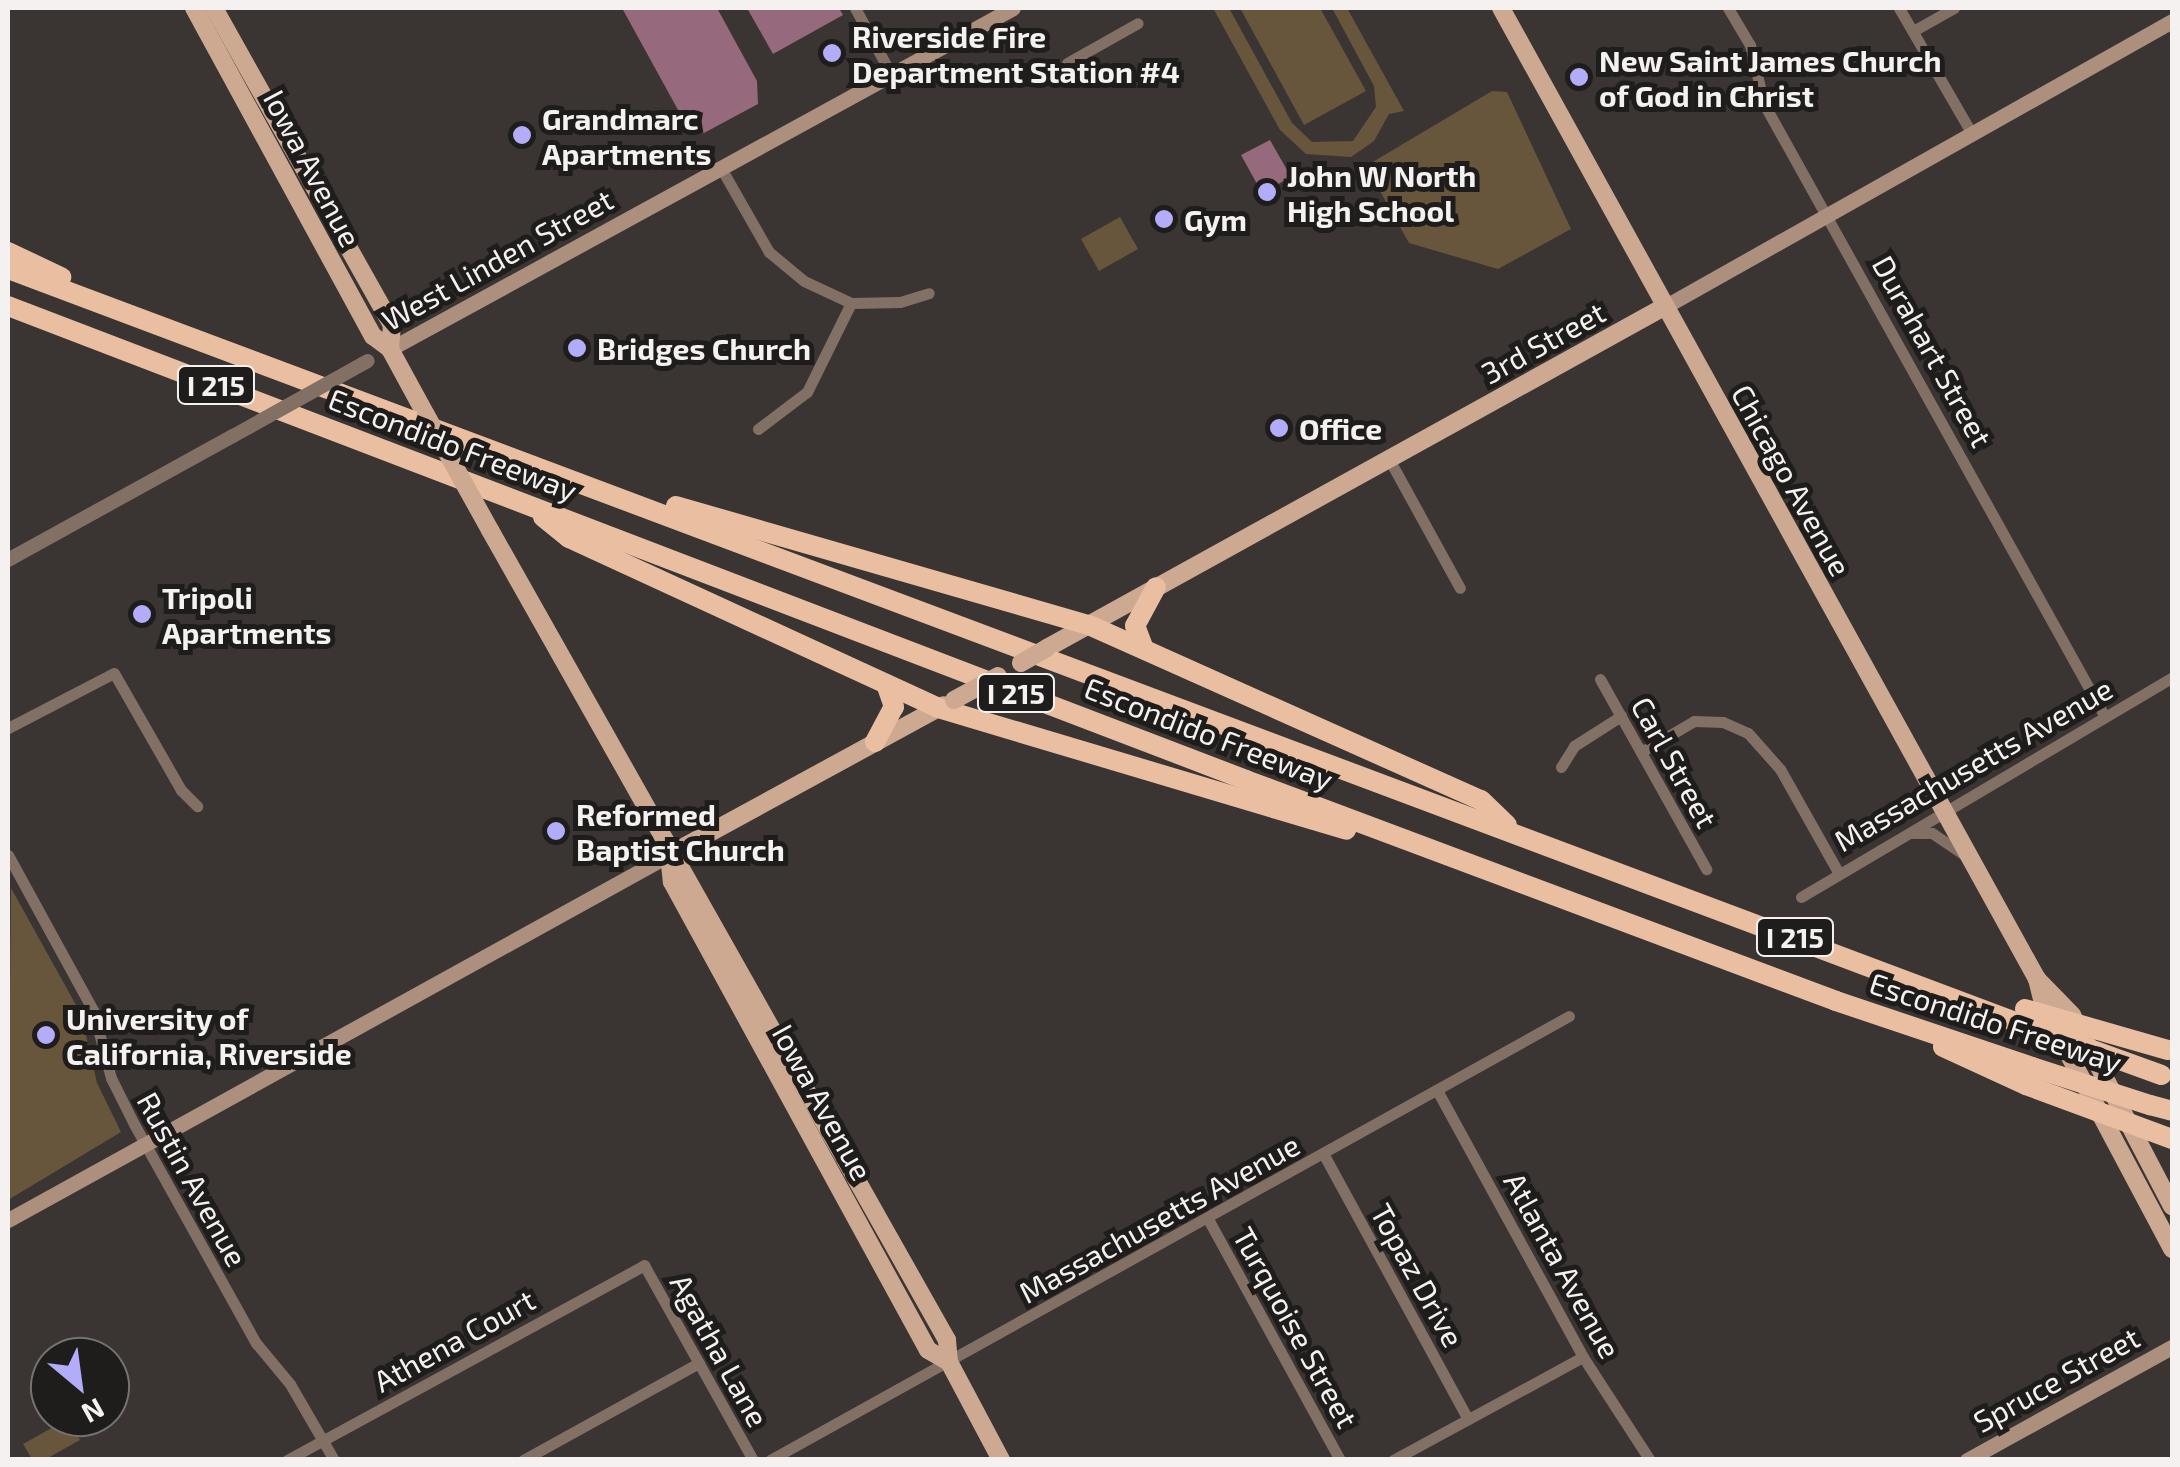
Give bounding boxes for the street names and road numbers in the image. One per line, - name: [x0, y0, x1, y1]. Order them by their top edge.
- street label: Iowa Avenue: [256, 83, 370, 253]
- street label: West Linden Street: [375, 181, 619, 337]
- street label: Durahart Street: [1866, 249, 2000, 453]
- street label: 3rd Street: [1475, 293, 1611, 391]
- road number: I 215: [176, 362, 256, 408]
- street label: Chicago Avenue: [1724, 378, 1860, 582]
- street label: Escondido Freeway: [324, 380, 582, 508]
- street label: Escondido Freeway: [1080, 669, 1338, 797]
- road number: I 215: [976, 670, 1056, 716]
- street label: Massachusetts Avenue: [1827, 670, 2119, 858]
- street label: Carl Street: [1624, 690, 1726, 834]
- road number: I 215: [1755, 914, 1835, 960]
- street label: Escondido Freeway: [1865, 964, 2127, 1080]
- street label: Iowa Avenue: [765, 1018, 881, 1186]
- street label: Rustin Avenue: [130, 1085, 256, 1273]
- street label: Massachusetts Avenue: [1012, 1126, 1306, 1310]
- street label: Atlanta Avenue: [1497, 1165, 1629, 1365]
- street label: Topaz Drive: [1364, 1197, 1472, 1353]
- street label: Turquoise Street: [1226, 1220, 1366, 1434]
- street label: Agatha Lane: [663, 1267, 777, 1433]
- street label: Athena Court: [367, 1281, 541, 1399]
- street label: Spruce Street: [1967, 1319, 2145, 1439]

